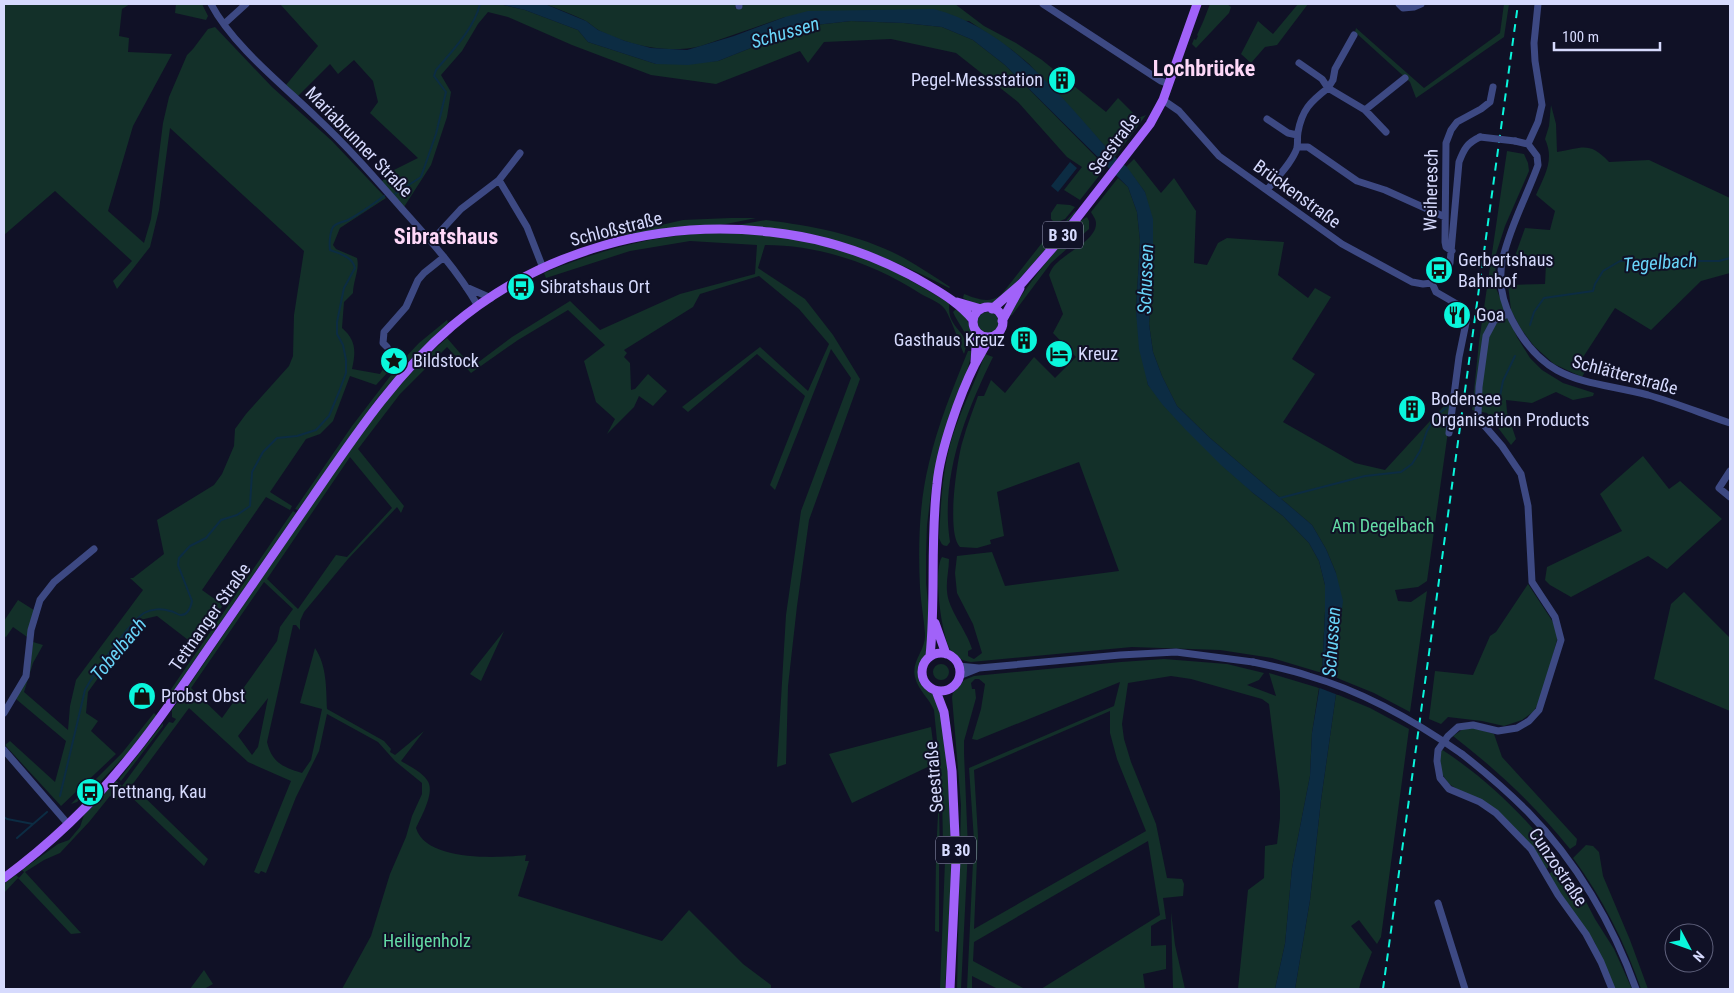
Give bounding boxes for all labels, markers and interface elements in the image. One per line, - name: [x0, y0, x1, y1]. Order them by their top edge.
- water label: Schussen: [748, 12, 822, 53]
- scale bar: [1554, 20, 1660, 52]
- text: 100 m: [1562, 28, 1599, 46]
- district label: Lochbrücke: [1153, 56, 1255, 81]
- building icon: Pegel-Messstation: [1047, 65, 1077, 95]
- place label: Pegel-Messstation: [911, 69, 1043, 90]
- street label: Mariabrunner Straße: [301, 82, 417, 201]
- street label: Seestraße: [1084, 109, 1143, 179]
- street label: Weiheresch: [1419, 149, 1442, 231]
- street label: Brückenstraße: [1250, 155, 1345, 232]
- street label: Schloßstraße: [568, 207, 664, 250]
- road number: B 30: [1043, 222, 1083, 248]
- district label: Sibratshaus: [394, 224, 498, 249]
- water label: Schussen: [1133, 244, 1158, 315]
- water label: Tegelbach: [1622, 248, 1698, 277]
- place label: Gerbertshaus Bahnhof: [1458, 249, 1554, 291]
- bus stop icon: Gerbertshaus Bahnhof: [1424, 255, 1454, 285]
- bus stop icon: Sibratshaus Ort: [506, 272, 536, 302]
- place label: Sibratshaus Ort: [540, 276, 650, 297]
- restaurant icon: Goa: [1442, 300, 1472, 330]
- place label: Goa: [1476, 304, 1504, 325]
- building icon: Gasthaus Kreuz: [1009, 325, 1039, 355]
- place label: Gasthaus Kreuz: [894, 329, 1005, 350]
- hotel icon: Kreuz: [1044, 339, 1074, 369]
- place label: Kreuz: [1078, 343, 1118, 364]
- place icon: Bildstock: [379, 346, 409, 376]
- place label: Bildstock: [413, 350, 479, 371]
- street label: Schlätterstraße: [1570, 350, 1680, 399]
- place label: Bodensee Organisation Products: [1431, 388, 1589, 430]
- building icon: Bodensee Organisation Products: [1397, 394, 1427, 424]
- park label: Am Degelbach: [1332, 515, 1434, 536]
- street label: Tettnanger Straße: [165, 559, 255, 675]
- water label: Schussen: [1318, 606, 1345, 678]
- water label: Tobelbach: [85, 613, 151, 686]
- shop icon: Probst Obst: [127, 681, 157, 711]
- place label: Probst Obst: [161, 685, 245, 706]
- street label: Seestraße: [920, 741, 947, 813]
- bus stop icon: Tettnang, Kau: [75, 777, 105, 807]
- place label: Tettnang, Kau: [109, 781, 206, 802]
- street label: Cunzostraße: [1525, 824, 1592, 910]
- road number: B 30: [936, 836, 976, 864]
- north arrow: [1664, 923, 1714, 973]
- park label: Heiligenholz: [383, 930, 471, 951]
- text: N: [1690, 948, 1708, 965]

